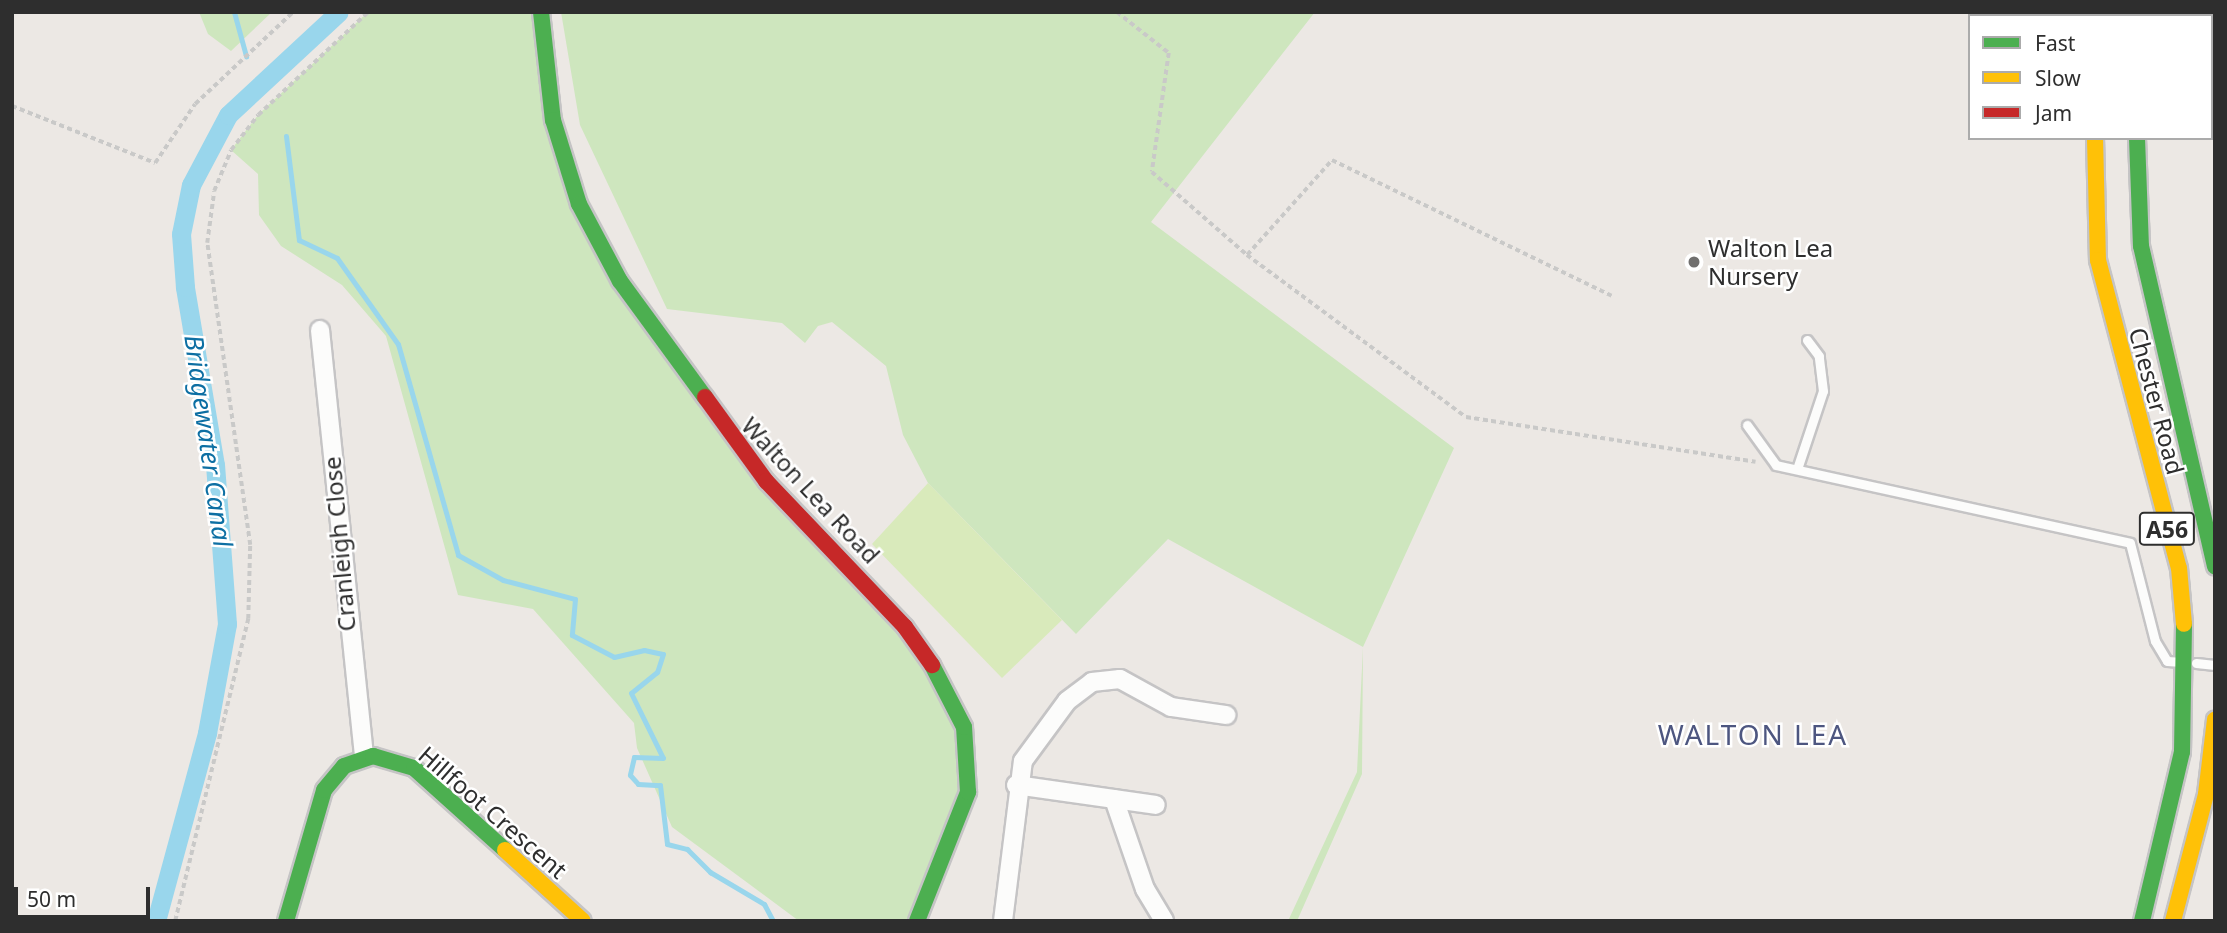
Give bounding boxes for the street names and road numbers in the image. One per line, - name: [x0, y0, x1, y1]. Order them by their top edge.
- street label: Chester Road: [2124, 324, 2190, 478]
- street label: Walton Lea Road: [736, 411, 886, 569]
- street label: Cranleigh Close: [317, 455, 361, 633]
- road number: A56: [2137, 509, 2197, 548]
- street label: Hillfoot Crescent: [413, 740, 573, 884]

